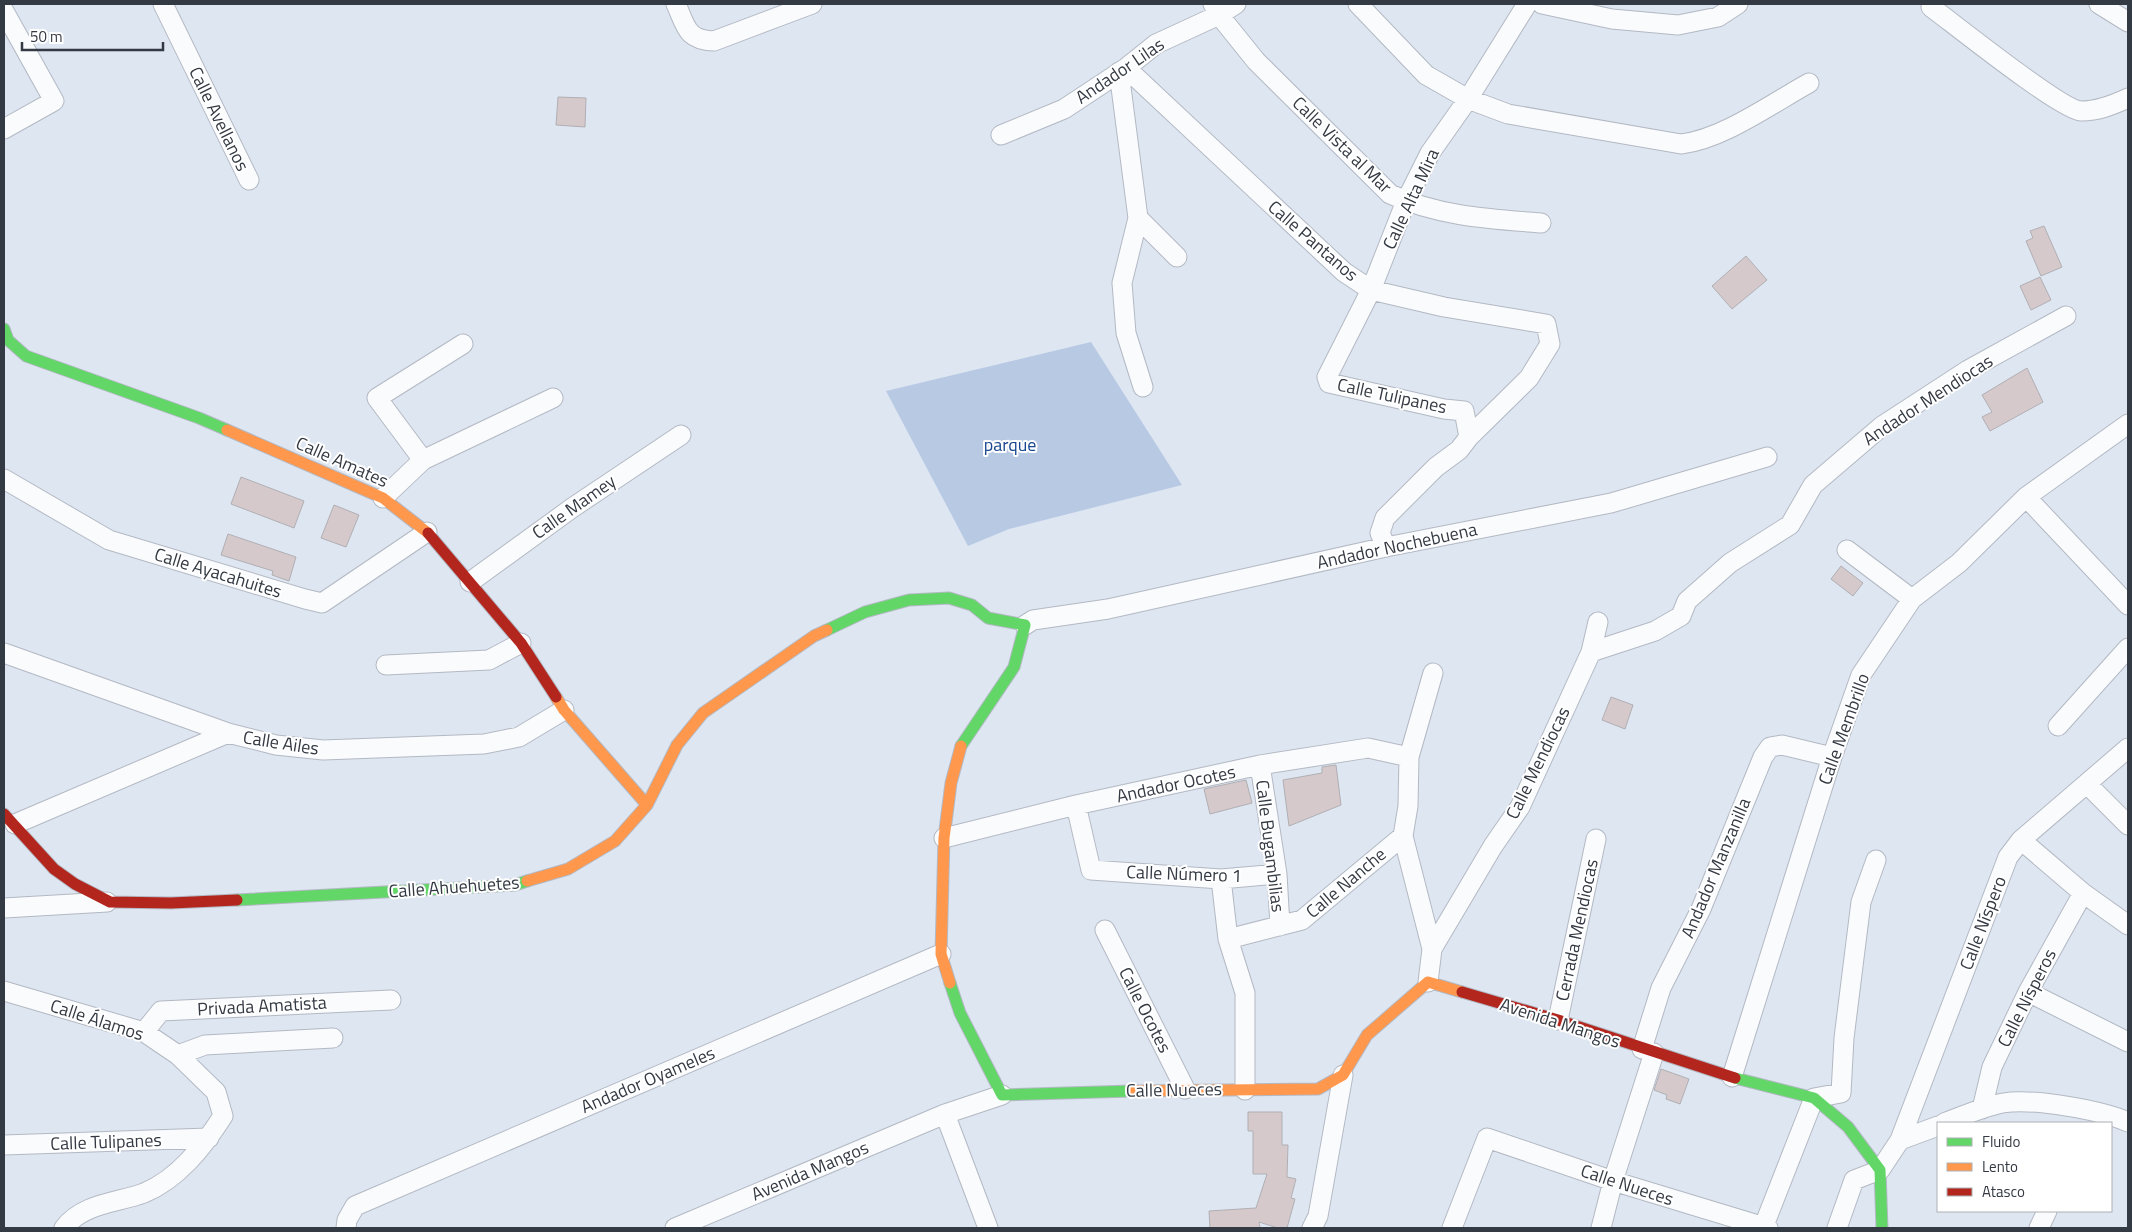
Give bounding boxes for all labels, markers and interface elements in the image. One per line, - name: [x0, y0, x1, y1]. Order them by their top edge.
- scale bar: [22, 20, 164, 52]
- text: 50 m: [30, 25, 63, 48]
- street label: Andador Lilas: [1070, 31, 1170, 110]
- street label: Calle Avellanos: [183, 62, 256, 176]
- street label: Calle Vista al Mar: [1286, 90, 1398, 199]
- street label: Calle Alta Mira: [1375, 144, 1446, 254]
- street label: Calle Pantanos: [1262, 194, 1365, 288]
- street label: Andador Mendiocas: [1857, 347, 1998, 452]
- street label: Calle Tulipanes: [1335, 371, 1449, 420]
- street label: Calle Amates: [292, 429, 393, 494]
- park label: parque: [984, 431, 1036, 458]
- street label: Calle Mamey: [526, 468, 621, 545]
- street label: Andador Nochebuena: [1314, 515, 1479, 576]
- street label: Calle Ayacahuites: [151, 540, 285, 605]
- street label: Calle Membrillo: [1811, 669, 1876, 788]
- street label: Calle Mendiocas: [1499, 702, 1576, 824]
- street label: Calle Ailes: [241, 723, 321, 762]
- street label: Andador Ocotes: [1114, 758, 1238, 809]
- street label: Calle Bugambilias: [1249, 778, 1292, 914]
- street label: Andador Manzanilla: [1674, 793, 1757, 942]
- street label: Calle Nanche: [1300, 841, 1392, 924]
- street label: Cerrada Mendiocas: [1548, 856, 1605, 1003]
- street label: Calle Número 1: [1126, 858, 1242, 889]
- street label: Calle Ahuehuetes: [388, 868, 520, 905]
- street label: Calle Níspero: [1952, 872, 2013, 974]
- street label: Calle Nísperos: [1990, 944, 2063, 1052]
- street label: Calle Ocotes: [1112, 962, 1179, 1057]
- street label: Privada Amatista: [197, 989, 327, 1022]
- street label: Avenida Mangos: [1497, 990, 1624, 1055]
- street label: Calle Álamos: [47, 992, 147, 1047]
- street label: Andador Oyameles: [577, 1039, 719, 1120]
- street label: Calle Nueces: [1126, 1075, 1222, 1104]
- legend: [1937, 1122, 2112, 1212]
- street label: Calle Tulipanes: [50, 1126, 162, 1157]
- text: Fluido: [1982, 1130, 2021, 1153]
- street label: Avenida Mangos: [747, 1134, 873, 1207]
- text: Lento: [1982, 1155, 2018, 1178]
- street label: Calle Nueces: [1577, 1157, 1677, 1212]
- text: Atasco: [1982, 1180, 2025, 1203]

